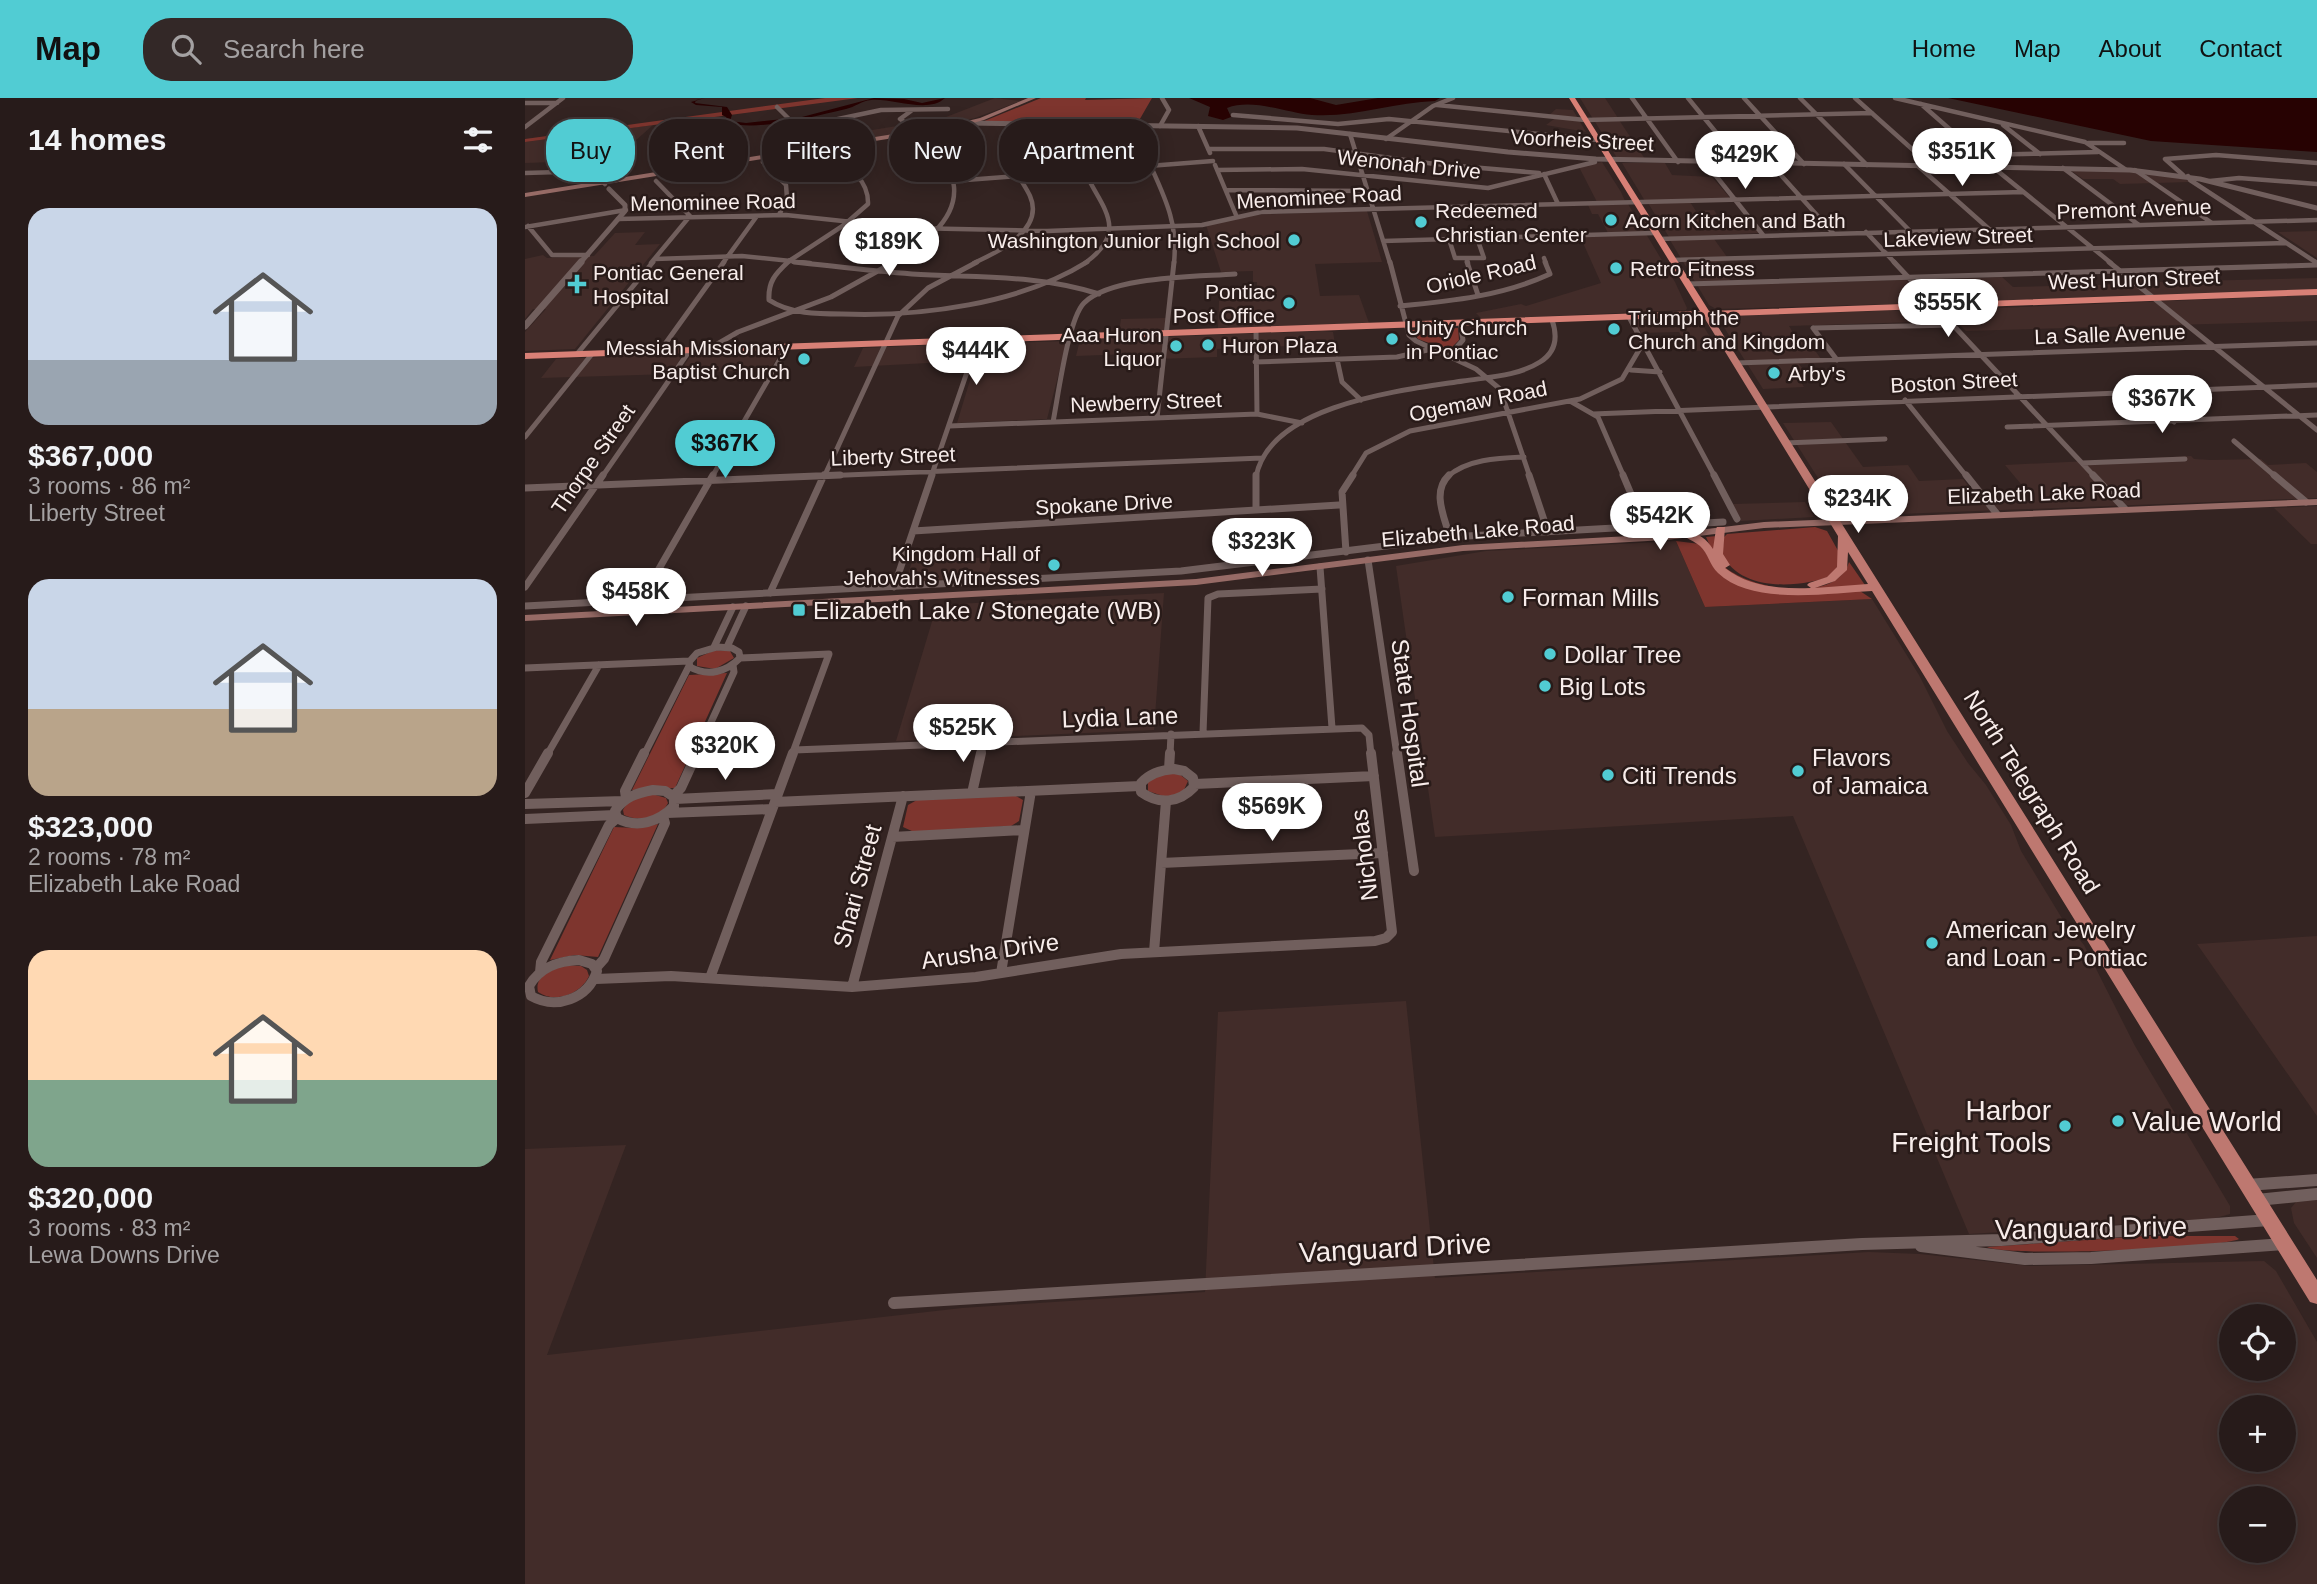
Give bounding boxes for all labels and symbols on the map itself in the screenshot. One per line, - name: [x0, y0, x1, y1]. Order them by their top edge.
- street label: Voorheis Street: [1510, 125, 1654, 155]
- pin: $351K: [1913, 129, 2011, 188]
- pin: $429K: [1696, 132, 1794, 191]
- street label: Wenonah Drive: [1336, 145, 1482, 183]
- street label: Menominee Road: [1236, 181, 1402, 213]
- street label: Menominee Road: [630, 189, 796, 215]
- street label: Premont Avenue: [2056, 195, 2212, 223]
- place label: Redeemed Christian Center: [1435, 199, 1587, 246]
- place label: Acorn Kitchen and Bath: [1625, 209, 1846, 232]
- marker: Acorn Kitchen and Bath: [1603, 212, 1619, 228]
- marker: Redeemed Christian Center: [1413, 214, 1429, 230]
- pin: $189K: [840, 218, 938, 278]
- street label: Lakeview Street: [1883, 223, 2033, 251]
- place label: Washington Junior High School: [988, 229, 1280, 252]
- marker: Washington Junior High School: [1286, 232, 1302, 248]
- street label: Oriole Road: [1424, 250, 1538, 298]
- place label: Retro Fitness: [1630, 257, 1755, 280]
- marker: Retro Fitness: [1608, 260, 1624, 276]
- place label: Pontiac General Hospital: [593, 261, 744, 308]
- street label: West Huron Street: [2047, 264, 2221, 294]
- marker: Pontiac General Hospital: [567, 274, 587, 294]
- place label: Pontiac Post Office: [1173, 280, 1275, 327]
- pin: $555K: [1899, 280, 1997, 339]
- marker: Pontiac Post Office: [1281, 295, 1297, 311]
- place label: Triumph the Church and Kingdom: [1628, 306, 1825, 353]
- place label: Unity Church in Pontiac: [1406, 316, 1527, 363]
- street label: La Salle Avenue: [2034, 320, 2186, 348]
- marker: Triumph the Church and Kingdom: [1606, 321, 1622, 337]
- place label: Aaa Huron Liquor: [1062, 323, 1162, 370]
- pin: $444K: [927, 328, 1025, 387]
- marker: Unity Church in Pontiac: [1384, 331, 1400, 347]
- place label: Huron Plaza: [1222, 334, 1338, 357]
- place label: Messiah Missionary Baptist Church: [606, 336, 790, 383]
- marker: Huron Plaza: [1200, 337, 1216, 353]
- marker: Aaa Huron Liquor: [1168, 338, 1184, 354]
- marker: Messiah Missionary Baptist Church: [796, 351, 812, 367]
- place label: Arby's: [1788, 362, 1846, 385]
- marker: Arby's: [1766, 365, 1782, 381]
- street label: Boston Street: [1890, 367, 2018, 397]
- street label: Ogemaw Road: [1407, 376, 1549, 426]
- pin: $367K: [2113, 376, 2211, 435]
- street label: Newberry Street: [1070, 388, 1222, 416]
- street label: Thorpe Street: [547, 400, 639, 518]
- pin: $367K: [676, 420, 774, 480]
- street label: Liberty Street: [830, 442, 956, 470]
- pin: $234K: [1809, 476, 1907, 535]
- street label: Elizabeth Lake Road: [1947, 478, 2141, 508]
- street label: Spokane Drive: [1035, 489, 1173, 519]
- pin: $542K: [1611, 492, 1709, 552]
- street label: Elizabeth Lake Road: [1380, 511, 1576, 551]
- pin: $323K: [1213, 518, 1311, 578]
- place label: Kingdom Hall of Jehovah's Witnesses: [843, 542, 1040, 589]
- marker: Kingdom Hall of Jehovah's Witnesses: [1046, 557, 1062, 573]
- pin: $458K: [587, 568, 685, 628]
- place label: Forman Mills: [1522, 584, 1659, 611]
- marker: Forman Mills: [1500, 589, 1516, 605]
- place label: Elizabeth Lake / Stonegate (WB): [813, 597, 1161, 624]
- marker: Elizabeth Lake / Stonegate (WB): [791, 602, 807, 618]
- street label: State Hospital: [1386, 637, 1434, 789]
- place label: Dollar Tree: [1564, 641, 1681, 668]
- marker: Dollar Tree: [1542, 646, 1558, 662]
- place label: Big Lots: [1559, 673, 1646, 700]
- marker: Big Lots: [1537, 678, 1553, 694]
- street label: North Telegraph Road: [1958, 685, 2106, 899]
- street label: Lydia Lane: [1061, 701, 1179, 733]
- pin: $525K: [914, 704, 1012, 764]
- pin: $320K: [676, 722, 774, 782]
- place label: Flavors of Jamaica: [1812, 744, 1929, 799]
- place label: Citi Trends: [1622, 762, 1737, 789]
- marker: Flavors of Jamaica: [1790, 763, 1806, 779]
- marker: Citi Trends: [1600, 767, 1616, 783]
- pin: $569K: [1223, 784, 1321, 843]
- street label: Nicholas: [1345, 808, 1383, 902]
- street label: Shari Street: [828, 821, 887, 951]
- place label: American Jewelry and Loan - Pontiac: [1946, 916, 2147, 971]
- street label: Arusha Drive: [919, 928, 1061, 974]
- marker: American Jewelry and Loan - Pontiac: [1924, 935, 1940, 951]
- place label: Harbor Freight Tools: [1891, 1095, 2051, 1158]
- place label: Value World: [2132, 1106, 2282, 1137]
- marker: Value World: [2110, 1113, 2126, 1129]
- marker: Harbor Freight Tools: [2057, 1118, 2073, 1134]
- street label: Vanguard Drive: [1995, 1211, 2187, 1245]
- street label: Vanguard Drive: [1298, 1227, 1492, 1269]

